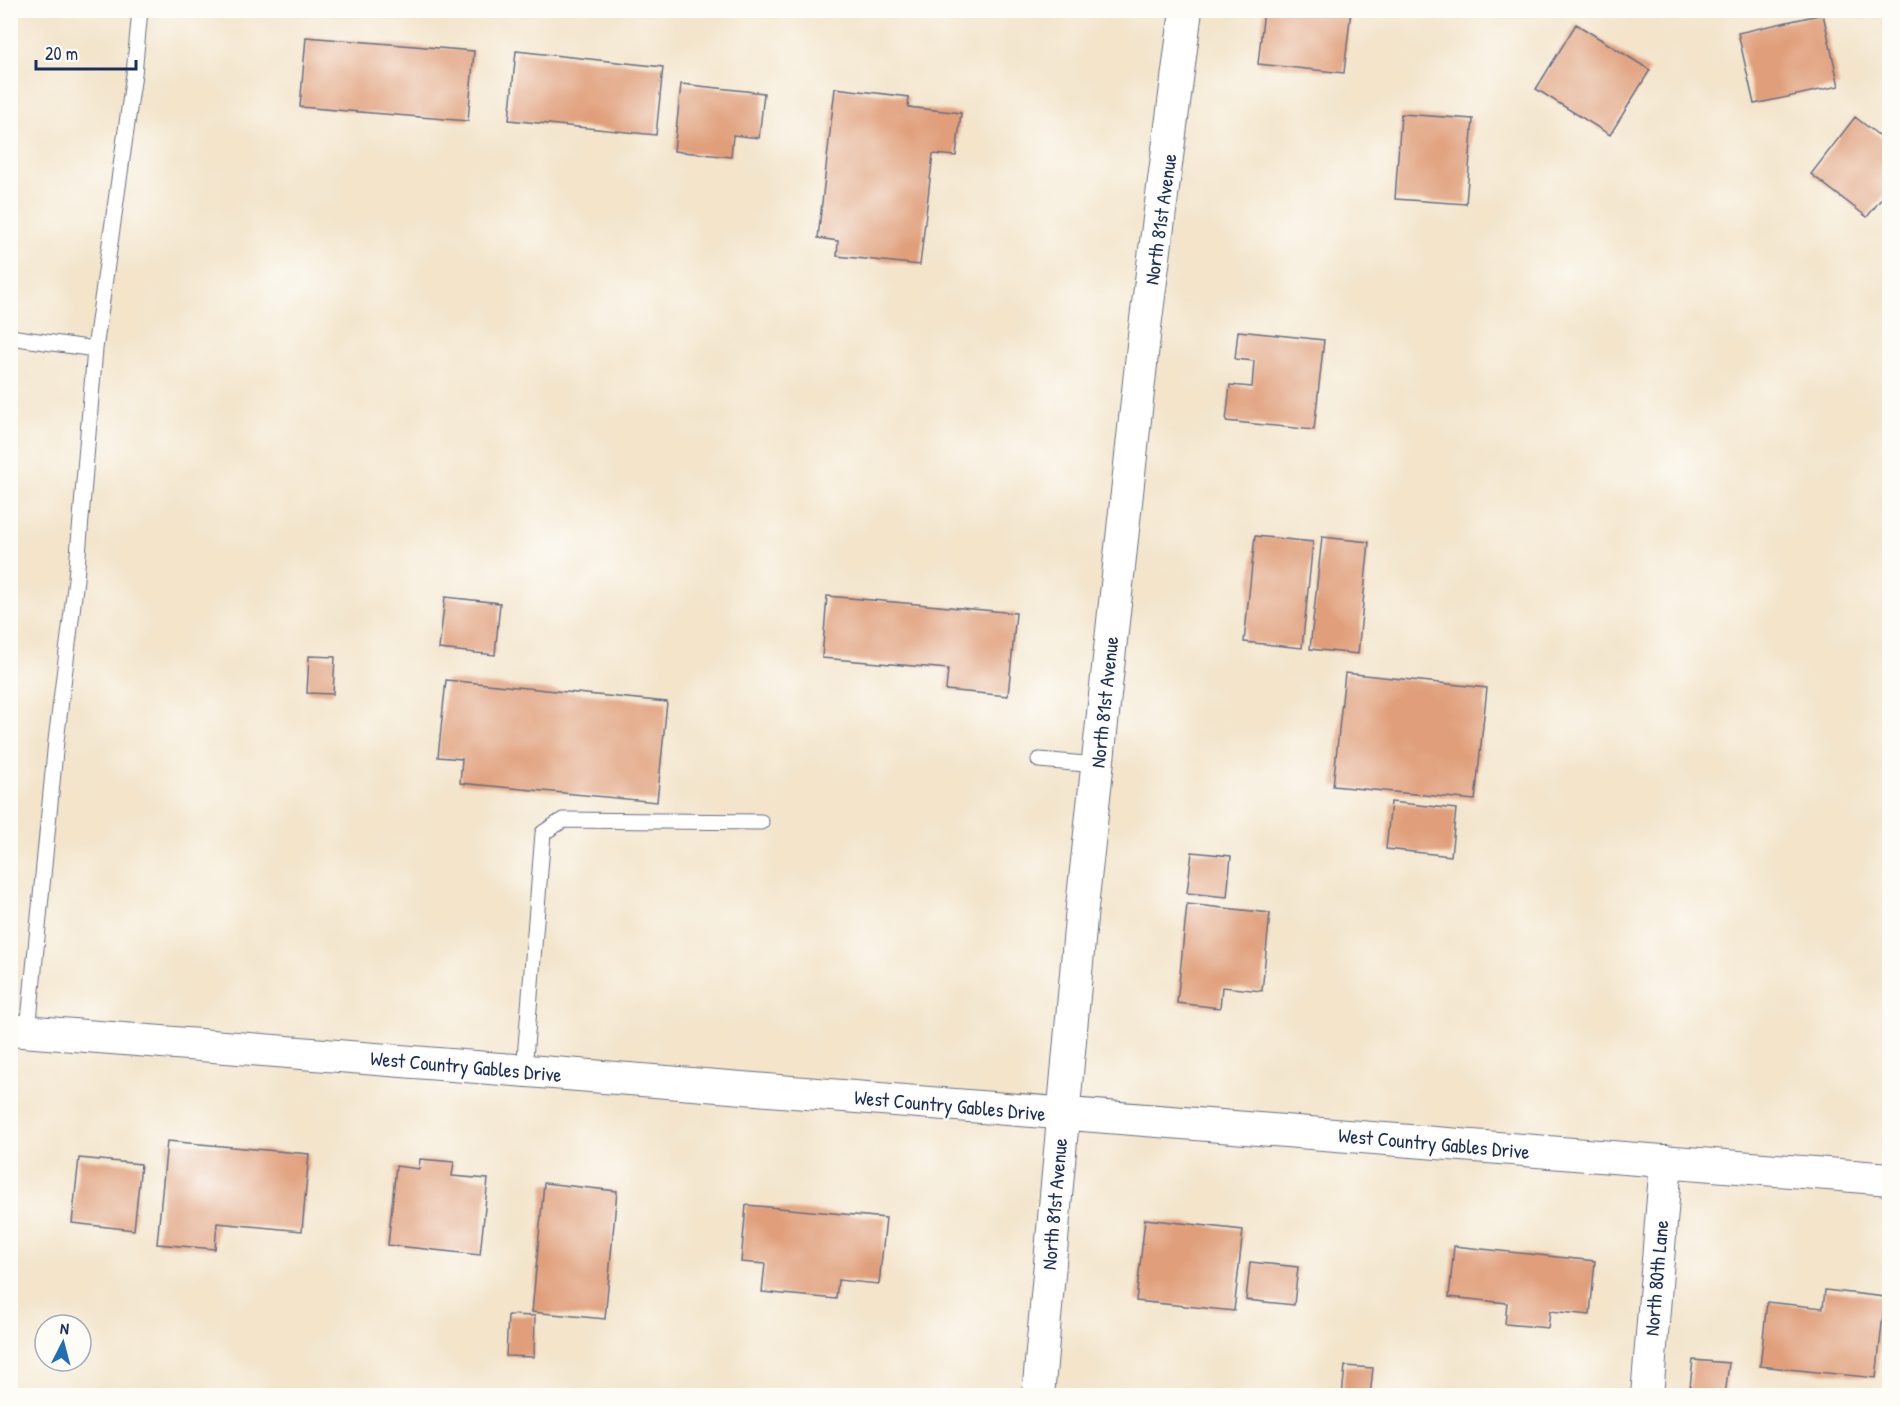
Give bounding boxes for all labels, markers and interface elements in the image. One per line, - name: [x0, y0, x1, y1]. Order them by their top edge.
- scale bar: [36, 33, 136, 71]
- text: 20 m: [45, 41, 78, 66]
- street label: North 81st Avenue: [1137, 152, 1183, 286]
- street label: North 81st Avenue: [1084, 635, 1124, 769]
- street label: West Country Gables Drive: [369, 1044, 563, 1088]
- street label: West Country Gables Drive: [853, 1083, 1047, 1127]
- street label: West Country Gables Drive: [1337, 1121, 1531, 1165]
- street label: North 81st Avenue: [1035, 1137, 1073, 1271]
- street label: North 80th Lane: [1637, 1219, 1675, 1337]
- north arrow: [33, 1313, 93, 1373]
- text: N: [59, 1317, 70, 1340]

